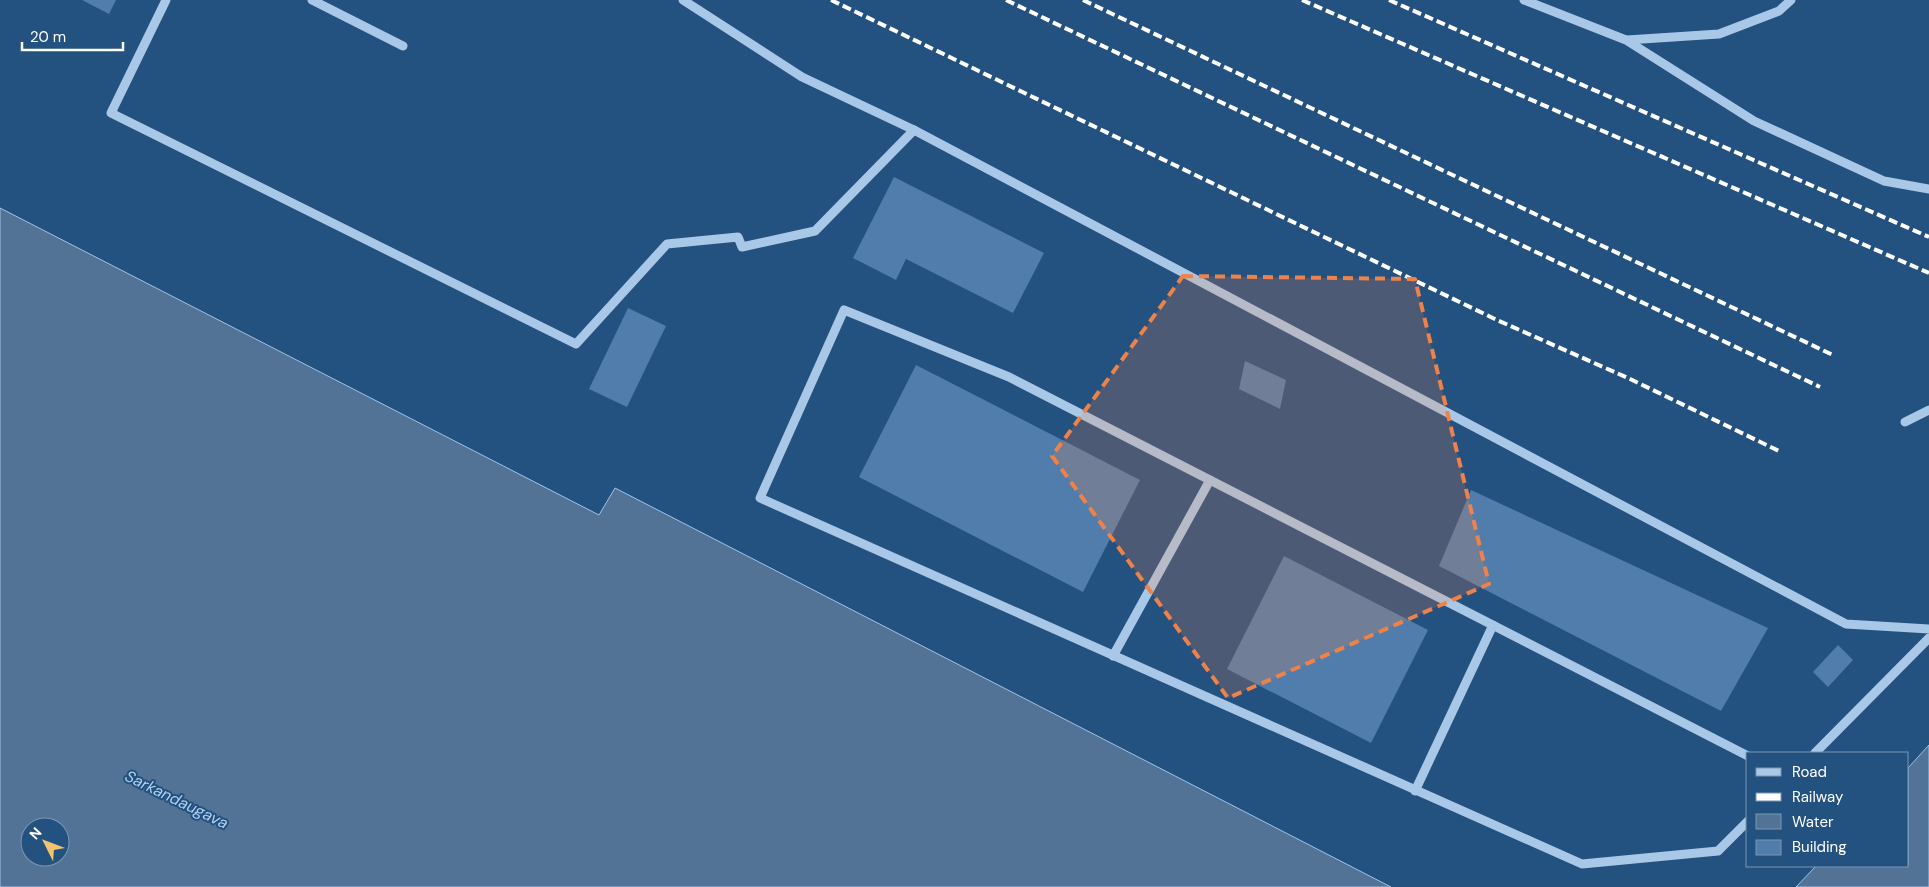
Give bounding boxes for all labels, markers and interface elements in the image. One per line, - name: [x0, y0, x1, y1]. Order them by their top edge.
- scale bar: [22, 20, 124, 52]
- text: 20 m: [30, 27, 66, 47]
- legend: [1746, 752, 1909, 867]
- text: Road: [1792, 762, 1827, 782]
- water label: Sarkandaugava: [122, 765, 232, 834]
- text: Railway: [1792, 787, 1844, 807]
- text: Water: [1792, 812, 1834, 832]
- north arrow: [20, 817, 70, 867]
- text: N: [25, 823, 45, 843]
- text: Building: [1792, 837, 1847, 857]

